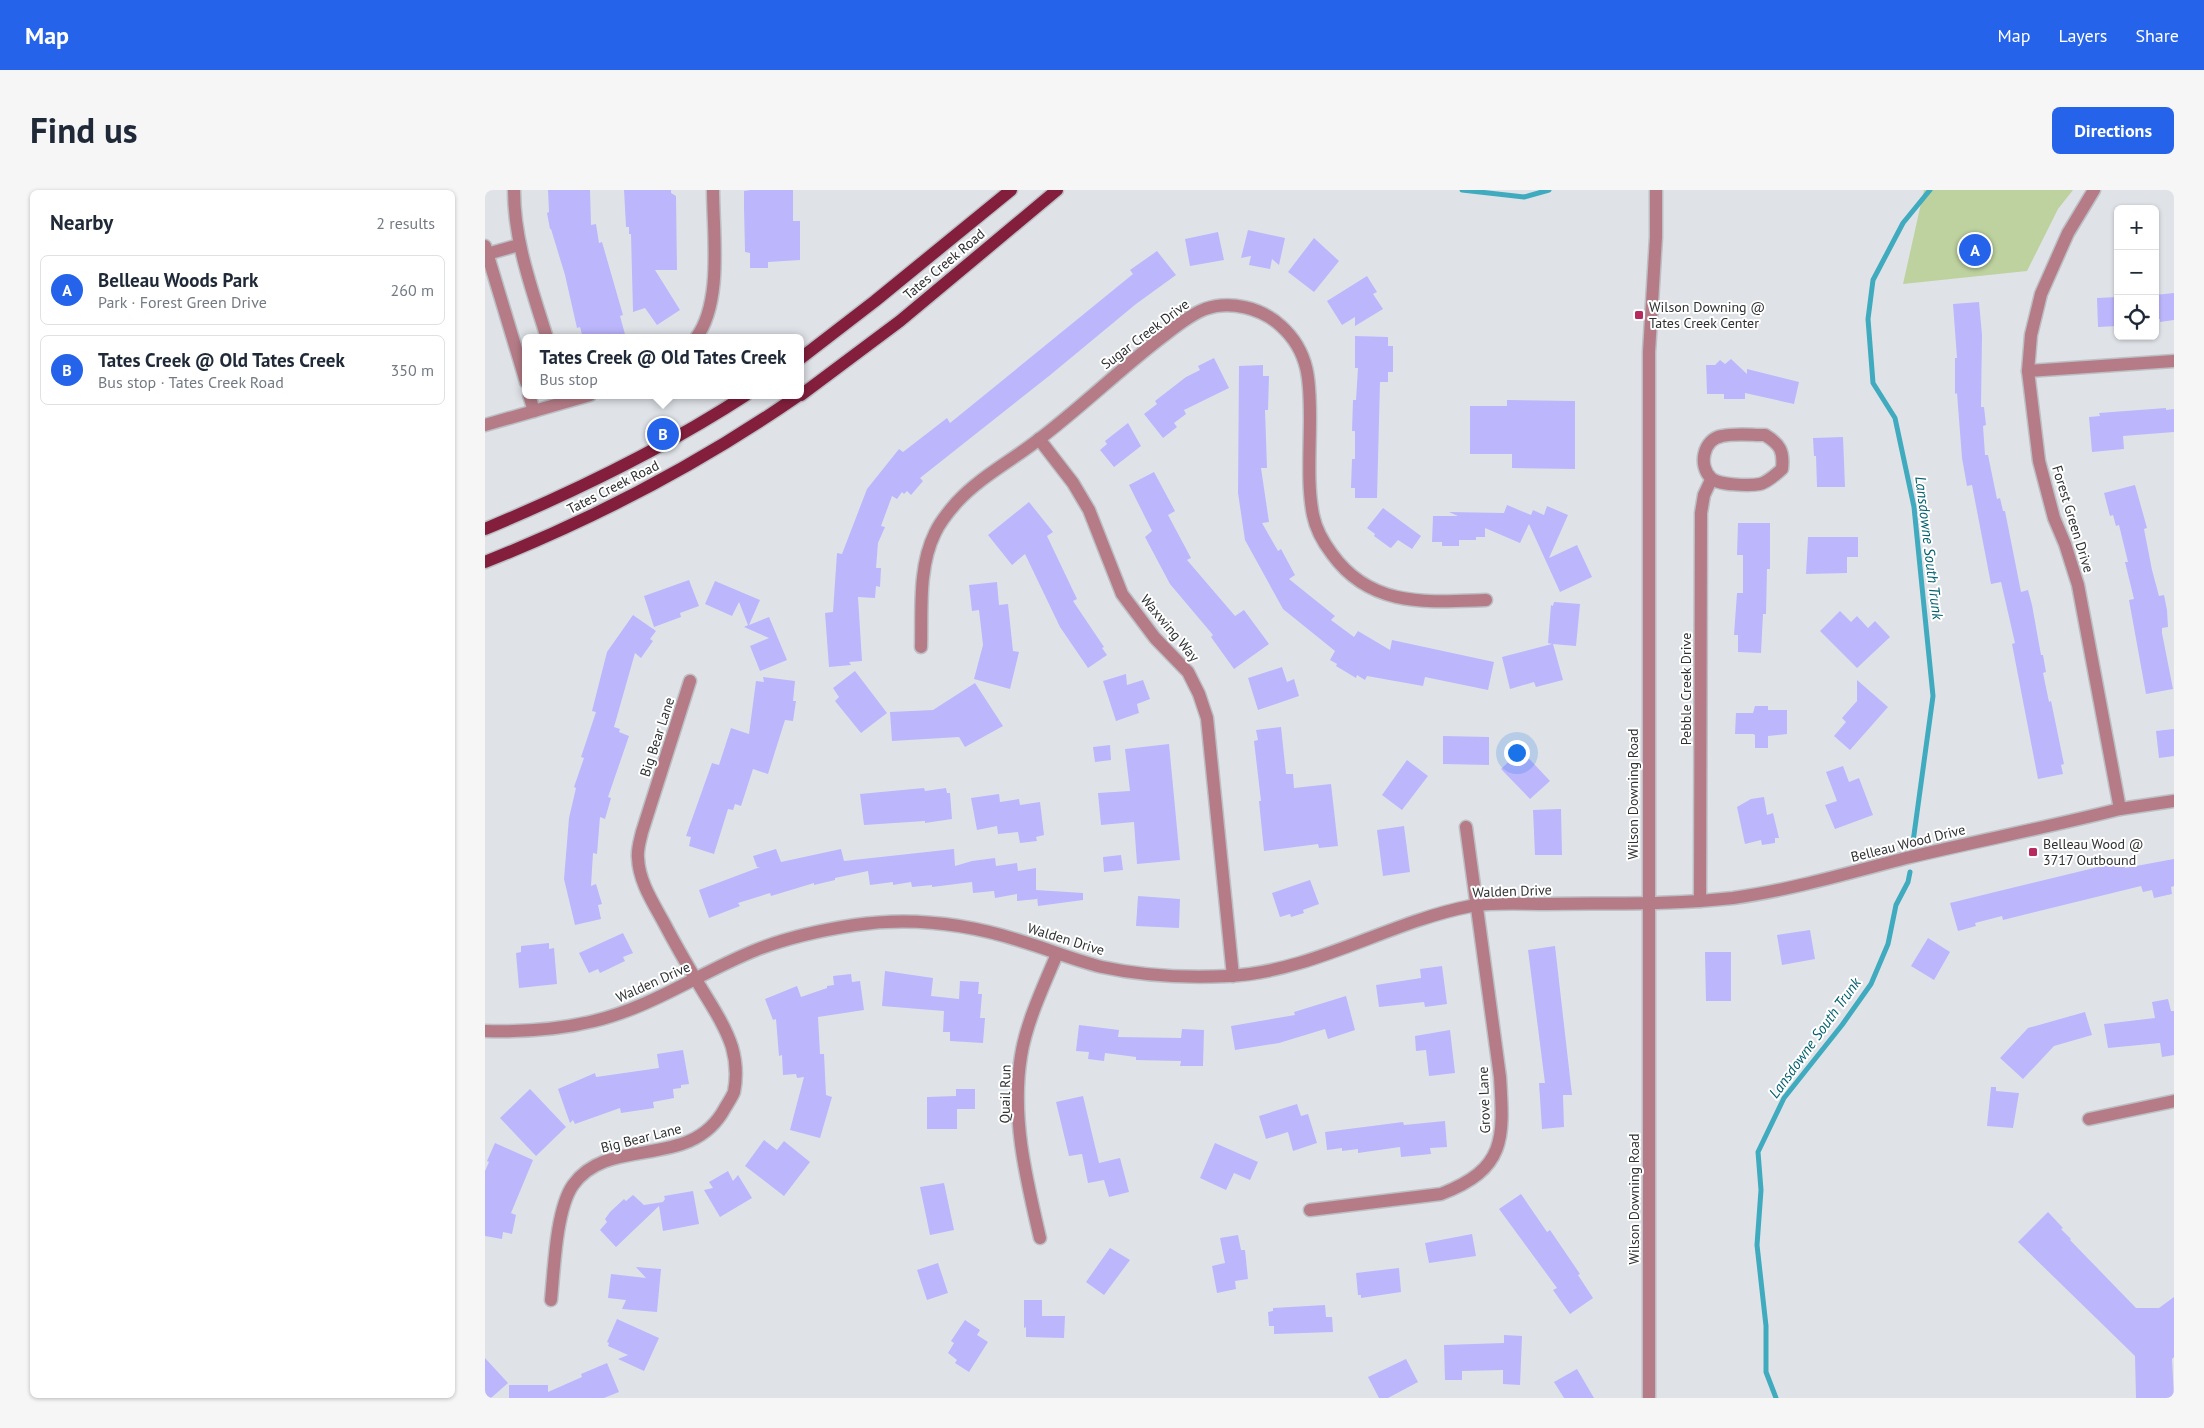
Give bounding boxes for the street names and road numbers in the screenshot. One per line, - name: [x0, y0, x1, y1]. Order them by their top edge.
- street label: Tates Creek Road: [900, 225, 988, 303]
- street label: Sugar Creek Drive: [1097, 295, 1193, 373]
- street label: Tates Creek Road: [564, 456, 662, 518]
- street label: Forest Green Drive: [2048, 463, 2098, 575]
- street label: Waxwing Way: [1137, 591, 1204, 666]
- street label: Pebble Creek Drive: [1677, 633, 1695, 745]
- street label: Big Bear Lane: [636, 695, 678, 779]
- street label: Wilson Downing Road: [1624, 729, 1642, 859]
- street label: Belleau Wood Drive: [1849, 820, 1967, 866]
- street label: Walden Drive: [1472, 881, 1552, 901]
- street label: Walden Drive: [1025, 919, 1107, 959]
- street label: Walden Drive: [613, 958, 693, 1006]
- street label: Quail Run: [995, 1064, 1015, 1124]
- street label: Grove Lane: [1474, 1066, 1494, 1134]
- street label: Big Bear Lane: [599, 1119, 683, 1157]
- street label: Wilson Downing Road: [1625, 1134, 1643, 1264]

